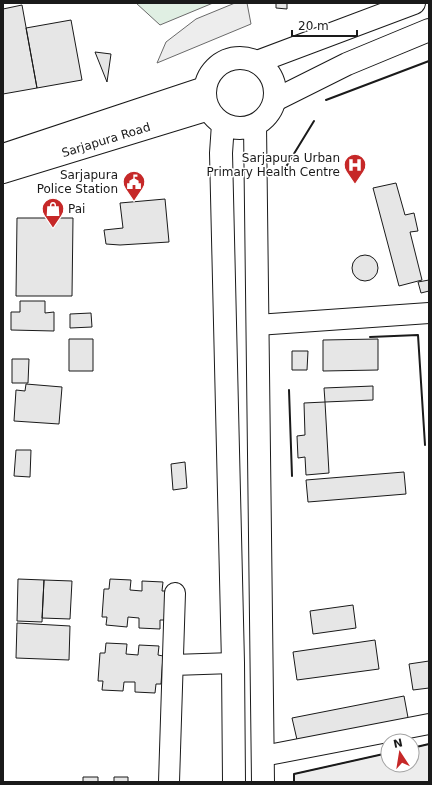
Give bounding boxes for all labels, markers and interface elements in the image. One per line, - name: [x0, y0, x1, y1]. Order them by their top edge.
- scale bar: [292, 12, 357, 38]
- text: 20 m: [298, 19, 329, 33]
- street label: Sarjapura Road: [60, 120, 152, 160]
- place label: Sarjapura Urban Primary Health Centre: [206, 151, 340, 179]
- hospital icon: Sarjapura Urban Primary Health Centre: [342, 152, 368, 185]
- place label: Sarjapura Police Station: [37, 168, 118, 196]
- public building icon: Sarjapura Police Station: [121, 169, 147, 202]
- shop icon: Pai: [40, 196, 66, 229]
- place label: Pai: [68, 202, 85, 216]
- north arrow: [380, 733, 420, 773]
- text: N: [392, 736, 404, 751]

